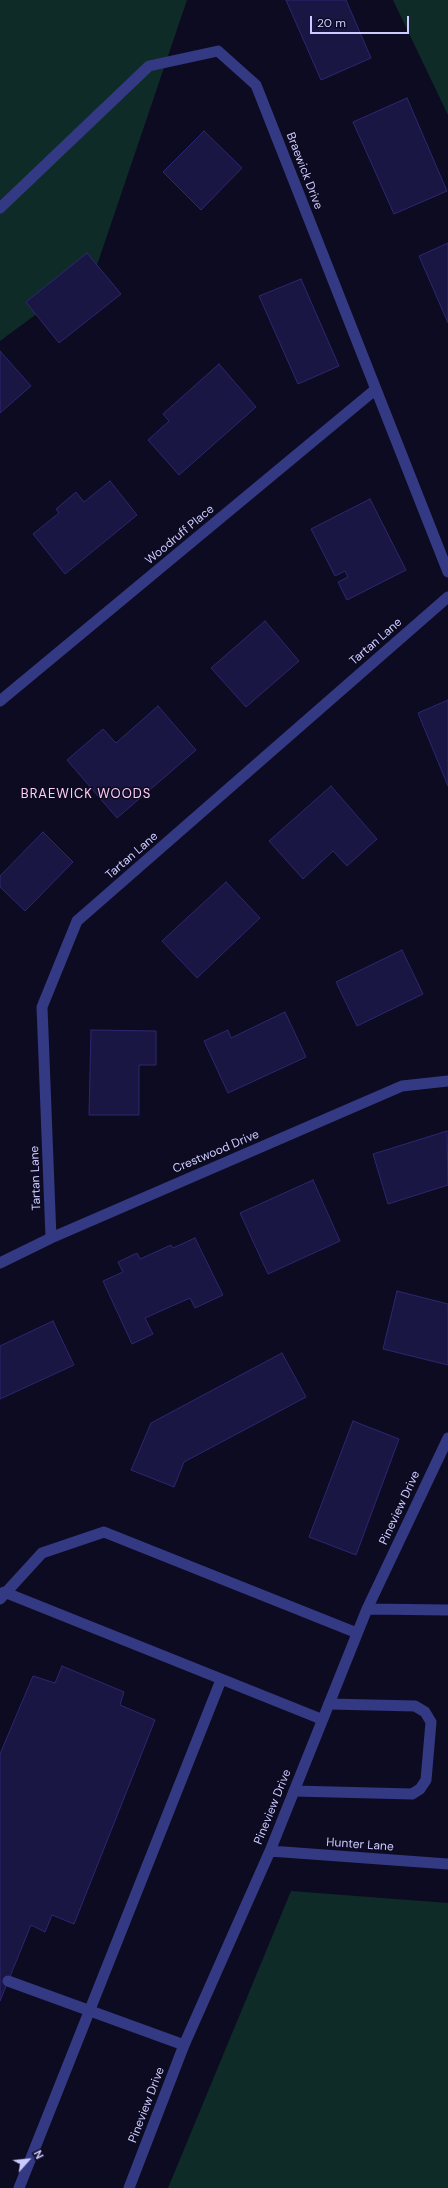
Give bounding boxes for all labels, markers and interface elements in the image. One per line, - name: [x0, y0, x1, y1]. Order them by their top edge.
- scale bar: [312, 8, 411, 34]
- text: 20 m: [317, 15, 346, 31]
- street label: Braewick Drive: [283, 130, 325, 212]
- street label: Woodruff Place: [143, 502, 217, 568]
- street label: Tartan Lane: [347, 615, 405, 669]
- district label: BRAEWICK WOODS: [21, 787, 151, 803]
- street label: Tartan Lane: [103, 829, 161, 883]
- street label: Crestwood Drive: [171, 1127, 261, 1177]
- street label: Tartan Lane: [28, 1145, 44, 1211]
- street label: Pineview Drive: [377, 1469, 423, 1547]
- street label: Pineview Drive: [251, 1767, 295, 1847]
- street label: Hunter Lane: [326, 1835, 394, 1855]
- street label: Pineview Drive: [126, 2065, 168, 2145]
- north arrow: [8, 2140, 48, 2180]
- text: N: [31, 2148, 47, 2161]

